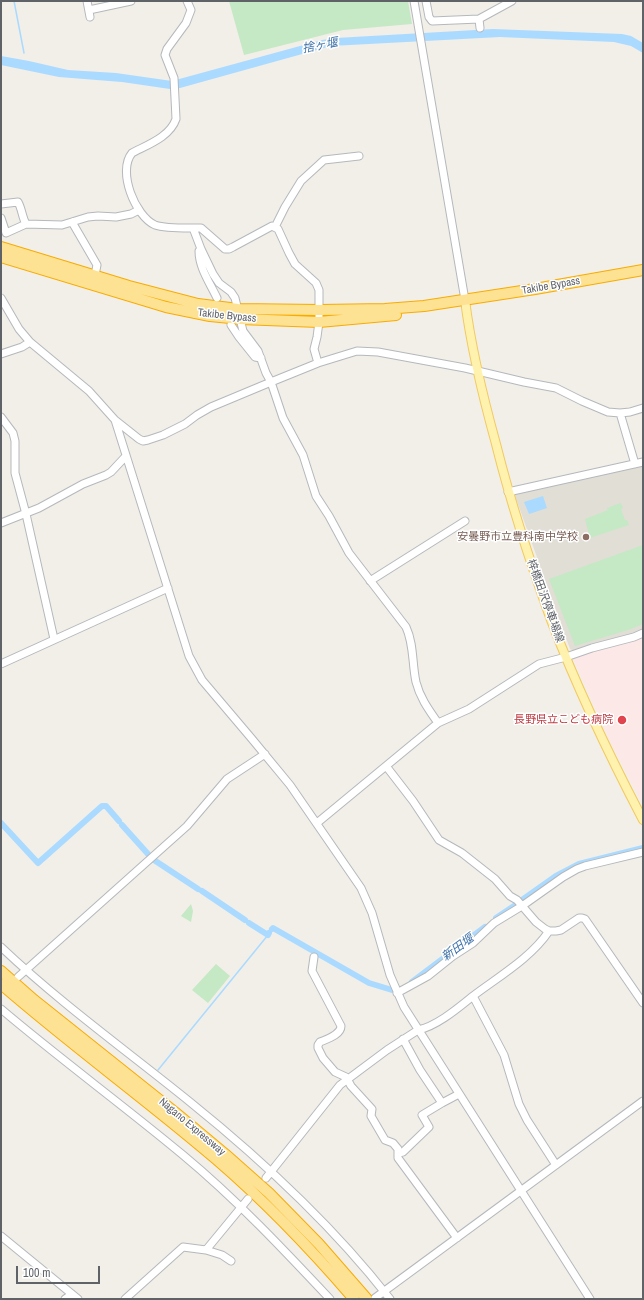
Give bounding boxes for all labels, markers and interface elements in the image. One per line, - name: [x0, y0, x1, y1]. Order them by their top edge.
- water label: 捨ヶ堰: [301, 35, 339, 57]
- street label: Takibe Bypass: [521, 274, 581, 298]
- street label: Takibe Bypass: [197, 306, 257, 326]
- place label: 安曇野市立豊科南中学校: [457, 530, 578, 544]
- marker: 安曇野市立豊科南中学校: [581, 532, 591, 542]
- street label: 梓橋田沢停車場線: [524, 557, 566, 645]
- place label: 長野県立こども病院: [514, 713, 613, 727]
- marker: 長野県立こども病院: [616, 714, 628, 726]
- water label: 新田堰: [439, 932, 477, 964]
- street label: Nagano Expressway: [156, 1095, 228, 1159]
- scale bar: [18, 1258, 102, 1284]
- text: 100 m: [23, 1265, 50, 1281]

